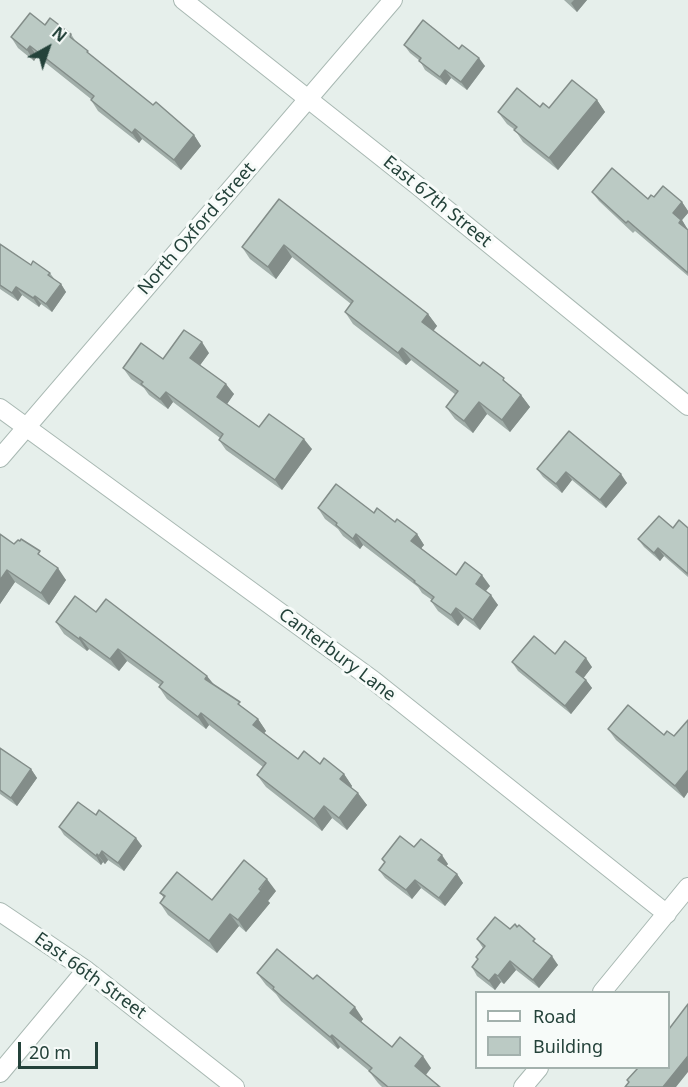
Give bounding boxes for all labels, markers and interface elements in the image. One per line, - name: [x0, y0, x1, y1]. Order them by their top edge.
- north arrow: [18, 18, 78, 78]
- text: N: [48, 22, 72, 47]
- street label: East 67th Street: [379, 152, 495, 252]
- street label: North Oxford Street: [134, 159, 260, 299]
- street label: Canterbury Lane: [274, 604, 400, 706]
- street label: East 66th Street: [30, 928, 150, 1024]
- legend: [475, 991, 670, 1069]
- text: Road: [533, 1004, 576, 1028]
- scale bar: [21, 1030, 100, 1068]
- text: Building: [533, 1034, 603, 1058]
- text: 20 m: [29, 1040, 71, 1064]

